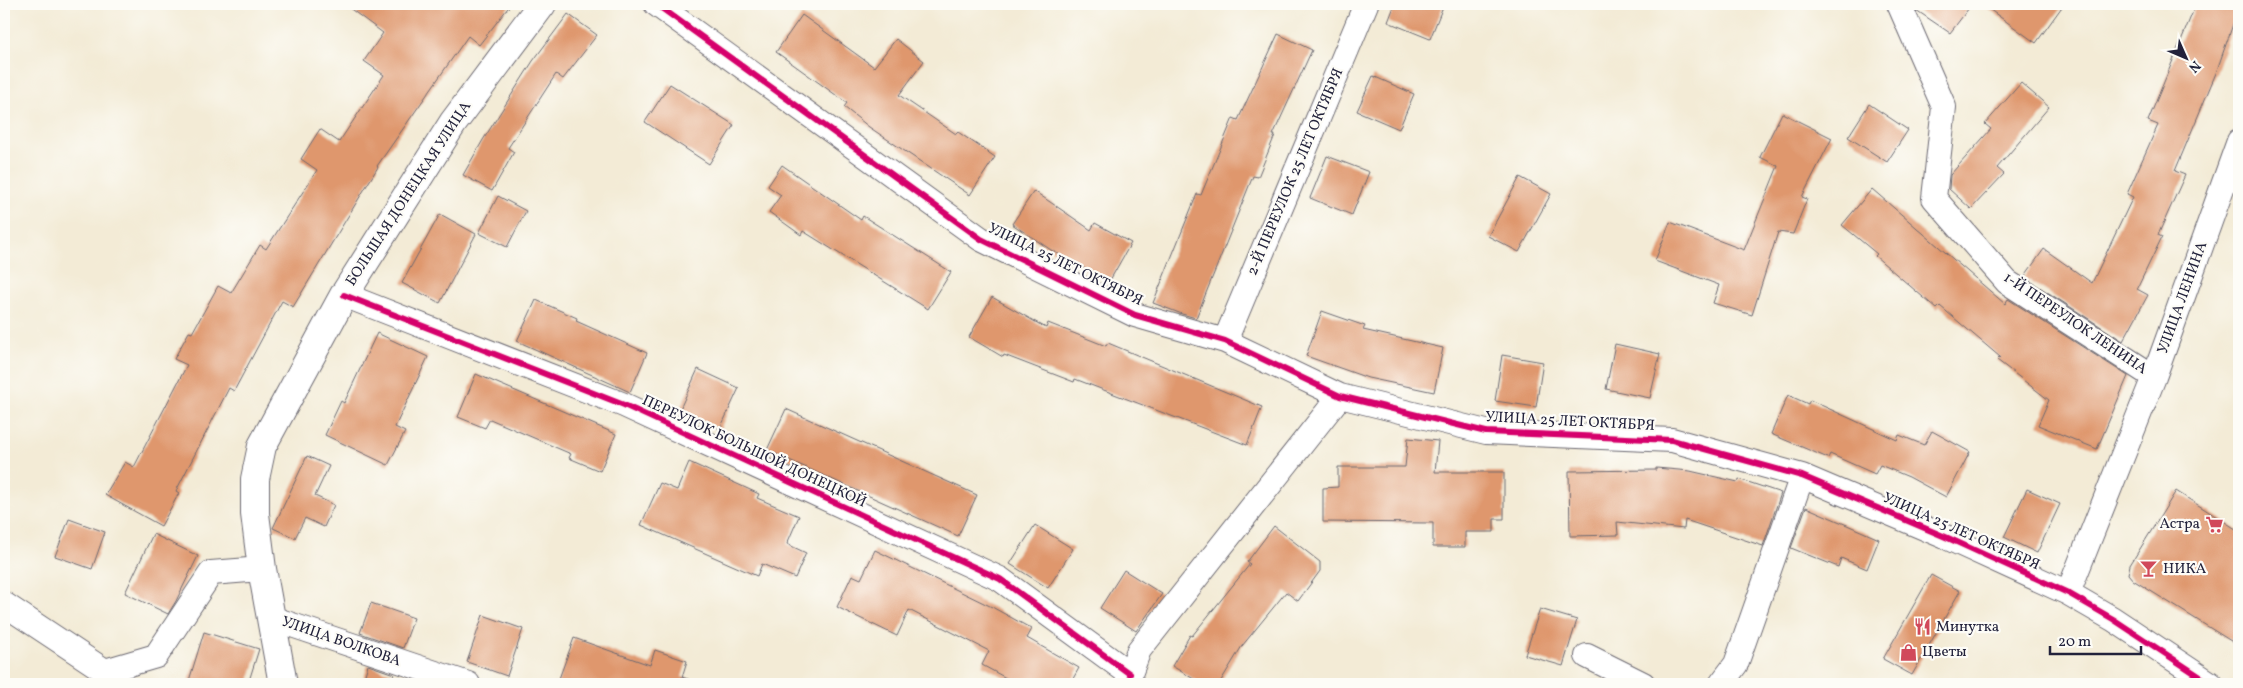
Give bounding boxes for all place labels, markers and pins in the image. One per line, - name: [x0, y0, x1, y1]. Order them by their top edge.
- place label: Астра: [2159, 514, 2200, 535]
- supermarket icon: Астра: [2204, 514, 2224, 534]
- bar icon: НИКА: [2139, 559, 2159, 579]
- place label: НИКА: [2163, 559, 2207, 580]
- restaurant icon: Минутка: [1912, 617, 1932, 637]
- place label: Минутка: [1936, 617, 1999, 638]
- shop icon: Цветы: [1898, 642, 1918, 662]
- place label: Цветы: [1922, 642, 1967, 663]

